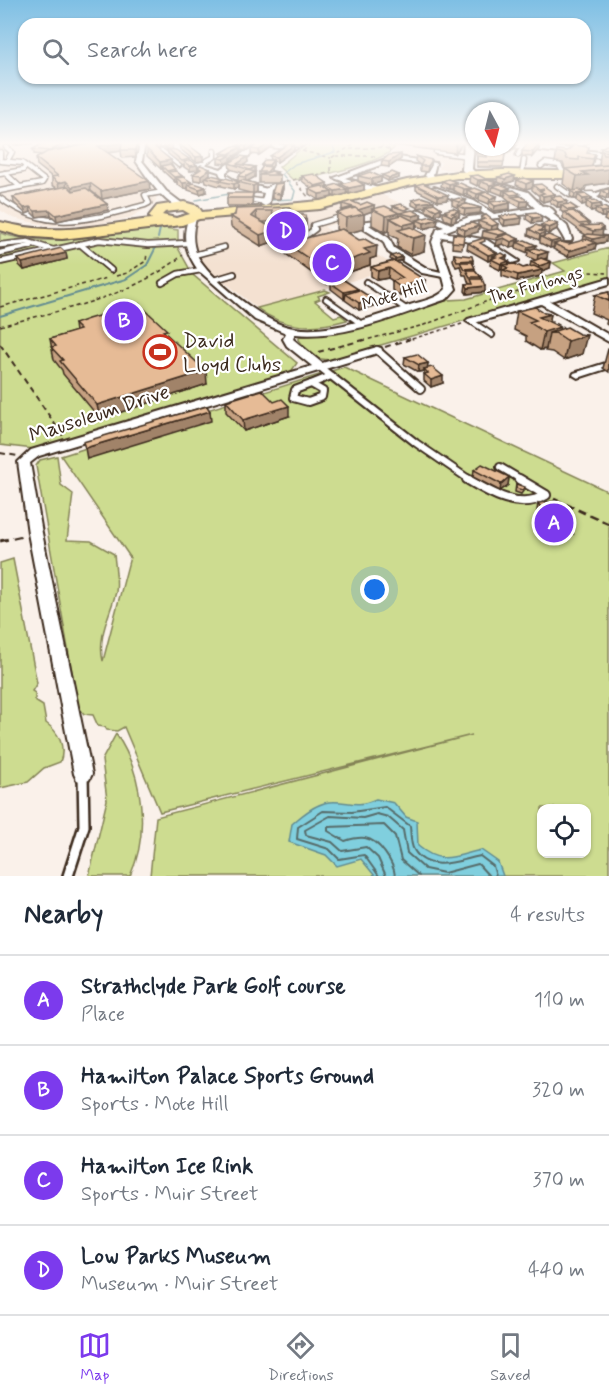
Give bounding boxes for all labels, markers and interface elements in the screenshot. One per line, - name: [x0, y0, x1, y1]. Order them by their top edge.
- search box: [18, 18, 591, 84]
- icon: search: [39, 35, 72, 68]
- text: Search here: [87, 37, 198, 65]
- north arrow: [465, 102, 519, 156]
- pin: D: [266, 208, 306, 254]
- pin: C: [312, 240, 352, 286]
- street label: The Furlongs: [485, 261, 586, 311]
- street label: Mote Hill: [359, 275, 430, 317]
- pin: B: [104, 298, 144, 344]
- place label: David Lloyd Clubs: [183, 327, 281, 379]
- sports icon: David Lloyd Clubs: [142, 334, 178, 370]
- street label: Mausoleum Drive: [26, 378, 173, 450]
- pin: A: [534, 500, 574, 546]
- your location: [360, 575, 389, 604]
- map controls: [537, 804, 591, 858]
- button: locate: [537, 804, 591, 858]
- text: Nearby: [24, 898, 103, 932]
- text: 4 results: [510, 902, 585, 929]
- text: Strathclyde Park Golf course: [81, 973, 346, 1001]
- text: A: [37, 987, 50, 1014]
- text: 110 m: [534, 987, 585, 1014]
- text: Place: [81, 1001, 125, 1028]
- text: Hamilton Palace Sports Ground: [81, 1063, 374, 1091]
- text: B: [37, 1077, 50, 1104]
- text: 320 m: [532, 1077, 585, 1104]
- text: Sports · Mote Hill: [81, 1091, 228, 1118]
- text: Hamilton Ice Rink: [81, 1153, 253, 1181]
- text: C: [36, 1167, 51, 1194]
- text: 370 m: [533, 1167, 585, 1194]
- text: Sports · Muir Street: [81, 1181, 259, 1208]
- text: Low Parks Museum: [81, 1243, 271, 1271]
- text: D: [37, 1257, 50, 1284]
- text: 440 m: [528, 1257, 585, 1284]
- text: Museum · Muir Street: [81, 1271, 278, 1298]
- tab: Map: [78, 1329, 111, 1386]
- tab: Directions: [268, 1329, 334, 1386]
- tab: Saved: [490, 1329, 531, 1386]

